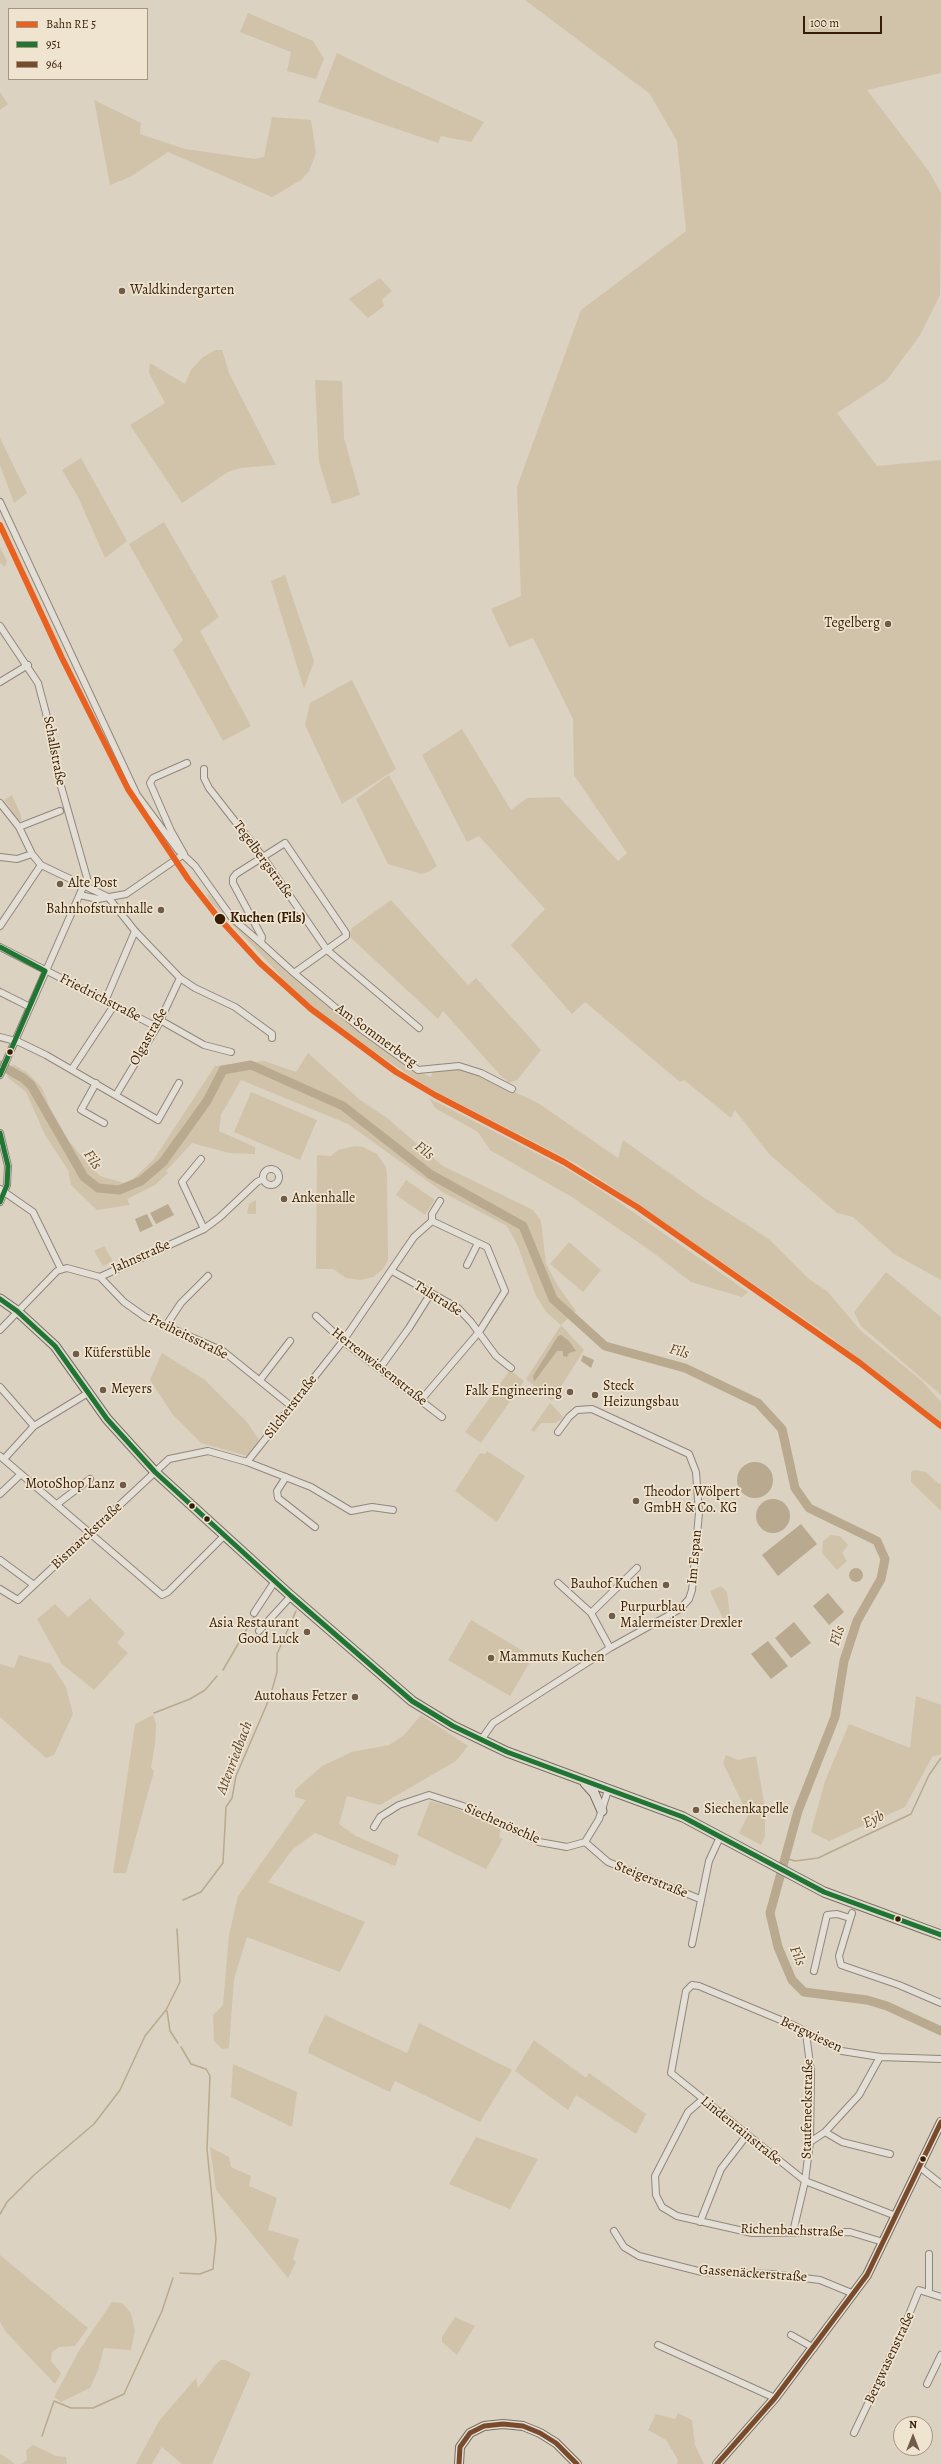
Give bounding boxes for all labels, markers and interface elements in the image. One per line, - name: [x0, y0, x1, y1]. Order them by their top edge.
- legend: [8, 8, 148, 80]
- scale bar: [805, 8, 884, 34]
- text: 100 m: [810, 15, 839, 31]
- text: Bahn RE 5: [46, 16, 96, 32]
- text: 951: [46, 36, 61, 52]
- text: 964: [46, 56, 62, 72]
- place label: Waldkindergarten: [130, 283, 234, 299]
- marker: Waldkindergarten: [117, 286, 127, 296]
- place label: Tegelberg: [825, 616, 880, 632]
- marker: Tegelberg: [883, 619, 893, 629]
- street label: Schallstraße: [39, 715, 69, 787]
- street label: Tegelbergstraße: [229, 818, 297, 902]
- place label: Alte Post: [68, 876, 117, 892]
- marker: Alte Post: [55, 879, 65, 889]
- place label: Bahnhofsturnhalle: [46, 902, 153, 918]
- marker: Bahnhofsturnhalle: [156, 905, 166, 915]
- place label: Kuchen (Fils): [230, 911, 306, 927]
- marker: Kuchen (Fils): [213, 912, 227, 926]
- street label: Friedrichstraße: [56, 970, 144, 1026]
- street label: Am Sommerberg: [332, 1001, 420, 1071]
- street label: Olgastraße: [126, 1005, 172, 1069]
- unlabelled marker: [5, 1047, 15, 1057]
- water label: Fils: [411, 1138, 437, 1164]
- water label: Fils: [79, 1147, 105, 1173]
- place label: Ankenhalle: [292, 1191, 355, 1207]
- marker: Ankenhalle: [279, 1194, 289, 1204]
- street label: Jahnstraße: [109, 1237, 173, 1277]
- street label: Talstraße: [411, 1278, 465, 1320]
- street label: Freiheitsstraße: [145, 1310, 231, 1364]
- street label: Herrenwiesenstraße: [328, 1324, 430, 1410]
- water label: Fils: [667, 1340, 691, 1364]
- place label: Küferstüble: [84, 1346, 151, 1362]
- marker: Küferstüble: [71, 1349, 81, 1359]
- street label: Silcherstraße: [261, 1372, 321, 1442]
- place label: Steck Heizungsbau: [603, 1379, 679, 1412]
- place label: Meyers: [111, 1382, 152, 1398]
- place label: Falk Engineering: [465, 1384, 562, 1400]
- marker: Meyers: [98, 1385, 108, 1395]
- marker: Falk Engineering: [565, 1387, 575, 1397]
- marker: Steck Heizungsbau: [590, 1390, 600, 1400]
- place label: MotoShop Lanz: [25, 1477, 115, 1493]
- marker: MotoShop Lanz: [118, 1480, 128, 1490]
- place label: Theodor Wölpert GmbH & Co. KG: [644, 1485, 740, 1518]
- marker: Theodor Wölpert GmbH & Co. KG: [631, 1496, 641, 1506]
- street label: Bismarckstraße: [48, 1499, 126, 1573]
- unlabelled marker: [187, 1501, 197, 1511]
- unlabelled marker: [202, 1514, 212, 1524]
- street label: Im Espan: [684, 1529, 706, 1585]
- place label: Bauhof Kuchen: [570, 1577, 658, 1593]
- marker: Bauhof Kuchen: [661, 1580, 671, 1590]
- place label: Purpurblau Malermeister Drexler: [620, 1600, 743, 1632]
- marker: Purpurblau Malermeister Drexler: [607, 1611, 617, 1621]
- place label: Asia Restaurant Good Luck: [209, 1616, 299, 1648]
- water label: Fils: [826, 1624, 850, 1648]
- marker: Asia Restaurant Good Luck: [302, 1627, 312, 1637]
- place label: Mammuts Kuchen: [499, 1650, 605, 1666]
- marker: Mammuts Kuchen: [486, 1653, 496, 1663]
- place label: Autohaus Fetzer: [254, 1689, 347, 1705]
- marker: Autohaus Fetzer: [350, 1692, 360, 1702]
- water label: Attenriedbach: [213, 1719, 257, 1797]
- street label: Siechenöschle: [462, 1800, 542, 1848]
- place label: Siechenkapelle: [704, 1802, 789, 1818]
- marker: Siechenkapelle: [691, 1805, 701, 1815]
- water label: Eyb: [860, 1807, 888, 1833]
- street label: Steigerstraße: [612, 1858, 690, 1902]
- unlabelled marker: [893, 1914, 903, 1924]
- water label: Fils: [785, 1943, 809, 1969]
- street label: Bergwiesen: [777, 2013, 845, 2057]
- street label: Staufeneckstraße: [799, 2059, 817, 2159]
- street label: Lindenrainstraße: [697, 2093, 785, 2169]
- unlabelled marker: [918, 2154, 928, 2164]
- street label: Richenbachstraße: [740, 2221, 844, 2241]
- street label: Gassenäckerstraße: [698, 2262, 808, 2286]
- street label: Bergwasenstraße: [861, 2310, 919, 2406]
- north arrow: [893, 2416, 933, 2456]
- text: N: [909, 2417, 917, 2432]

